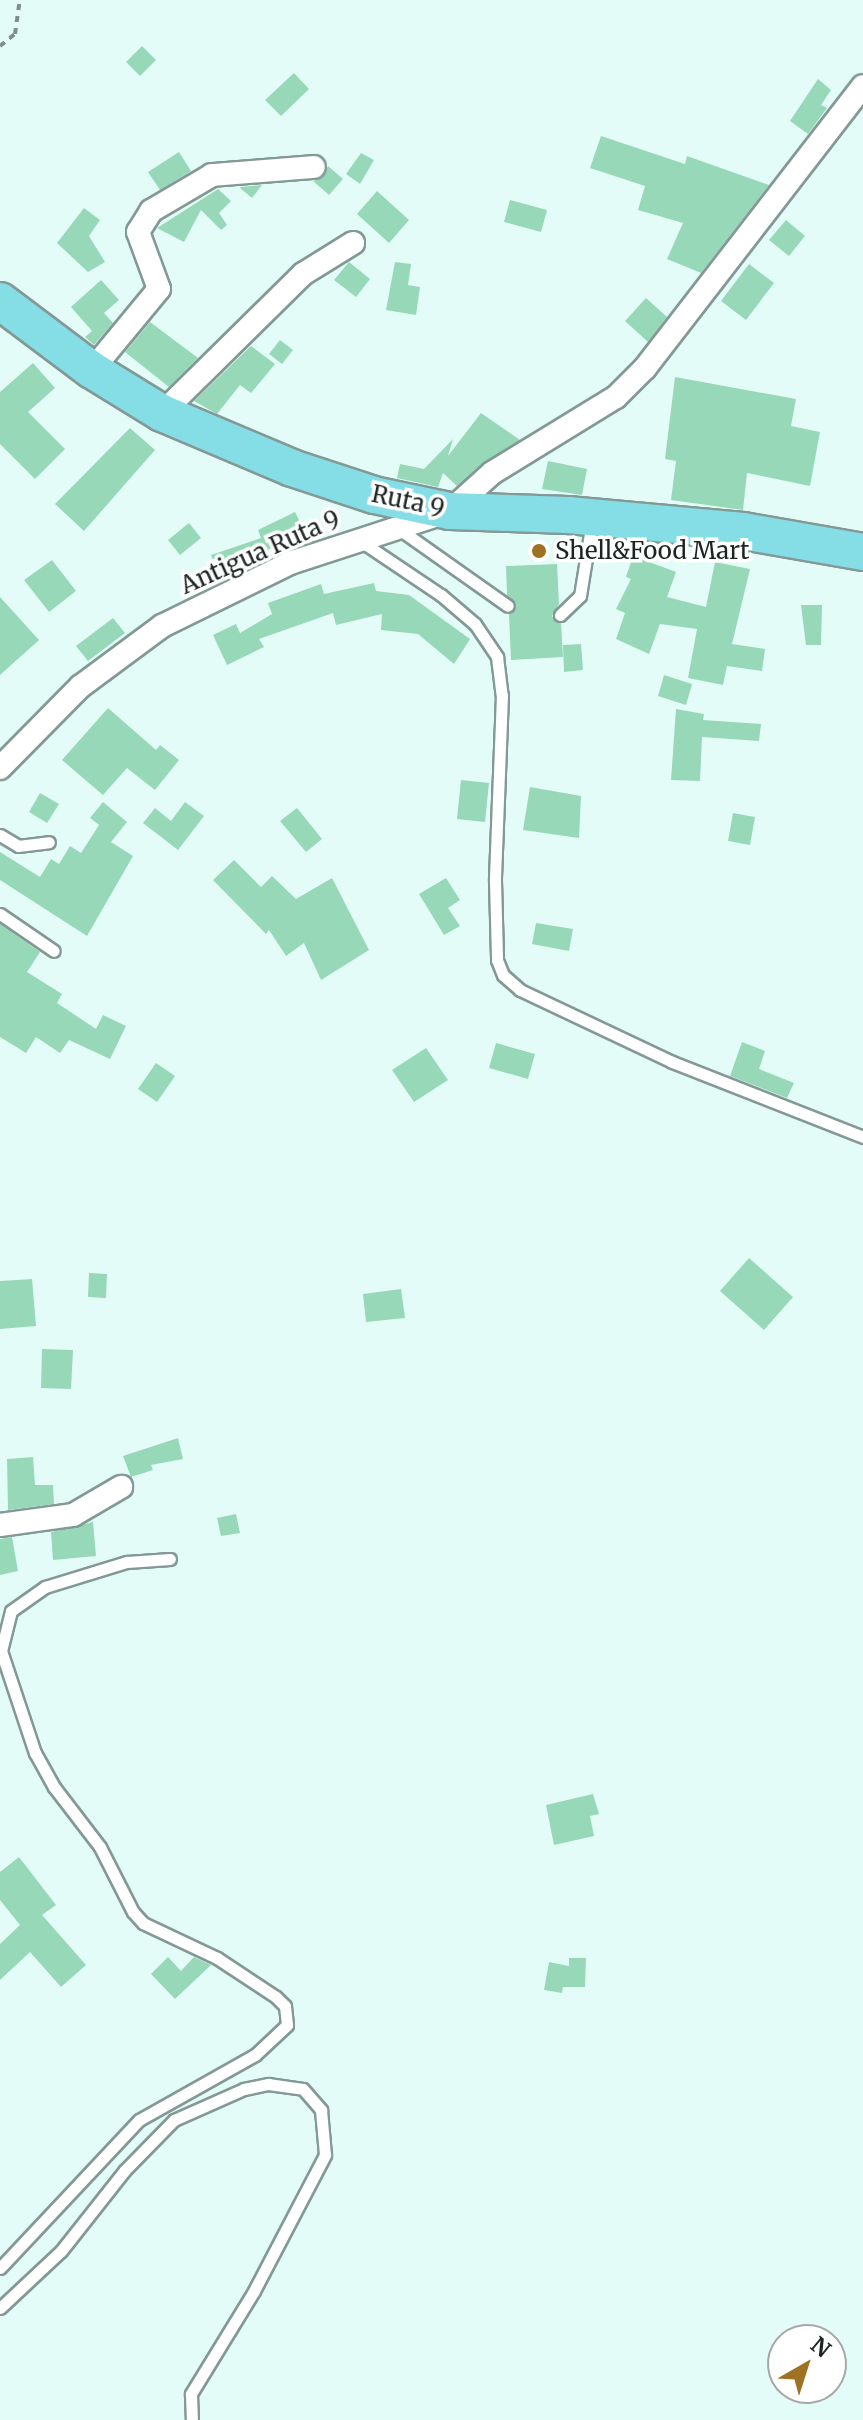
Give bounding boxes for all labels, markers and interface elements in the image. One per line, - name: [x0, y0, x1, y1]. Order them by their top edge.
- street label: Ruta 9: [369, 479, 447, 523]
- street label: Antigua Ruta 9: [176, 504, 344, 600]
- place label: Shell&Food Mart: [555, 537, 749, 565]
- marker: Shell&Food Mart: [530, 542, 548, 560]
- north arrow: [767, 2324, 847, 2404]
- text: N: [805, 2331, 836, 2363]

